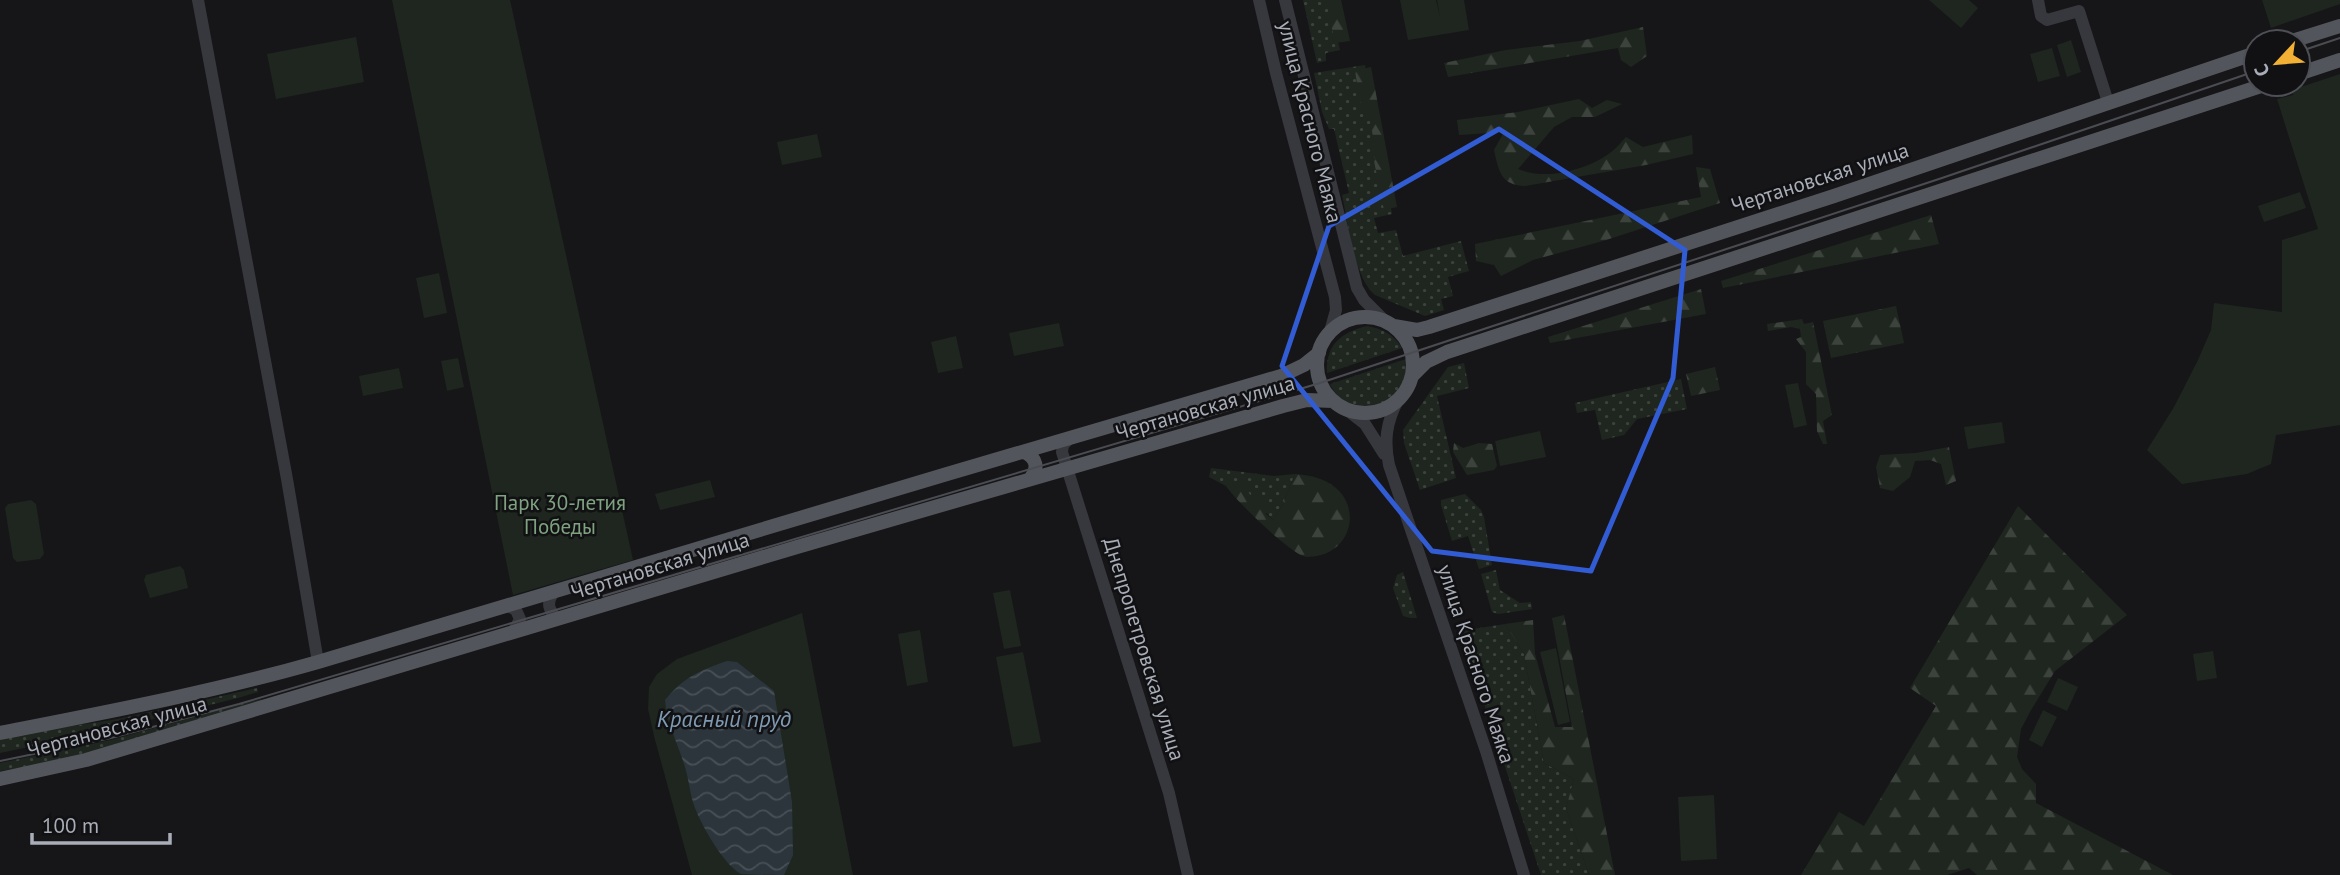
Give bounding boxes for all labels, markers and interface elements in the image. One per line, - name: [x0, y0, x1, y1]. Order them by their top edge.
- street label: улица Красного Маяка: [1272, 18, 1349, 226]
- north arrow: [2242, 28, 2312, 98]
- text: С: [2248, 60, 2275, 80]
- street label: Чертановская улица: [1728, 136, 1912, 219]
- street label: Чертановская улица: [1112, 369, 1298, 446]
- park label: Парк 30-летия Победы: [494, 489, 626, 540]
- street label: Чертановская улица: [567, 526, 752, 606]
- street label: Днепропетровская улица: [1098, 534, 1191, 764]
- street label: улица Красного Маяка: [1432, 561, 1521, 767]
- street label: Чертановская улица: [24, 690, 210, 764]
- water label: Красный пруд: [657, 704, 791, 733]
- scale bar: [32, 802, 170, 846]
- text: 100 m: [42, 812, 99, 839]

